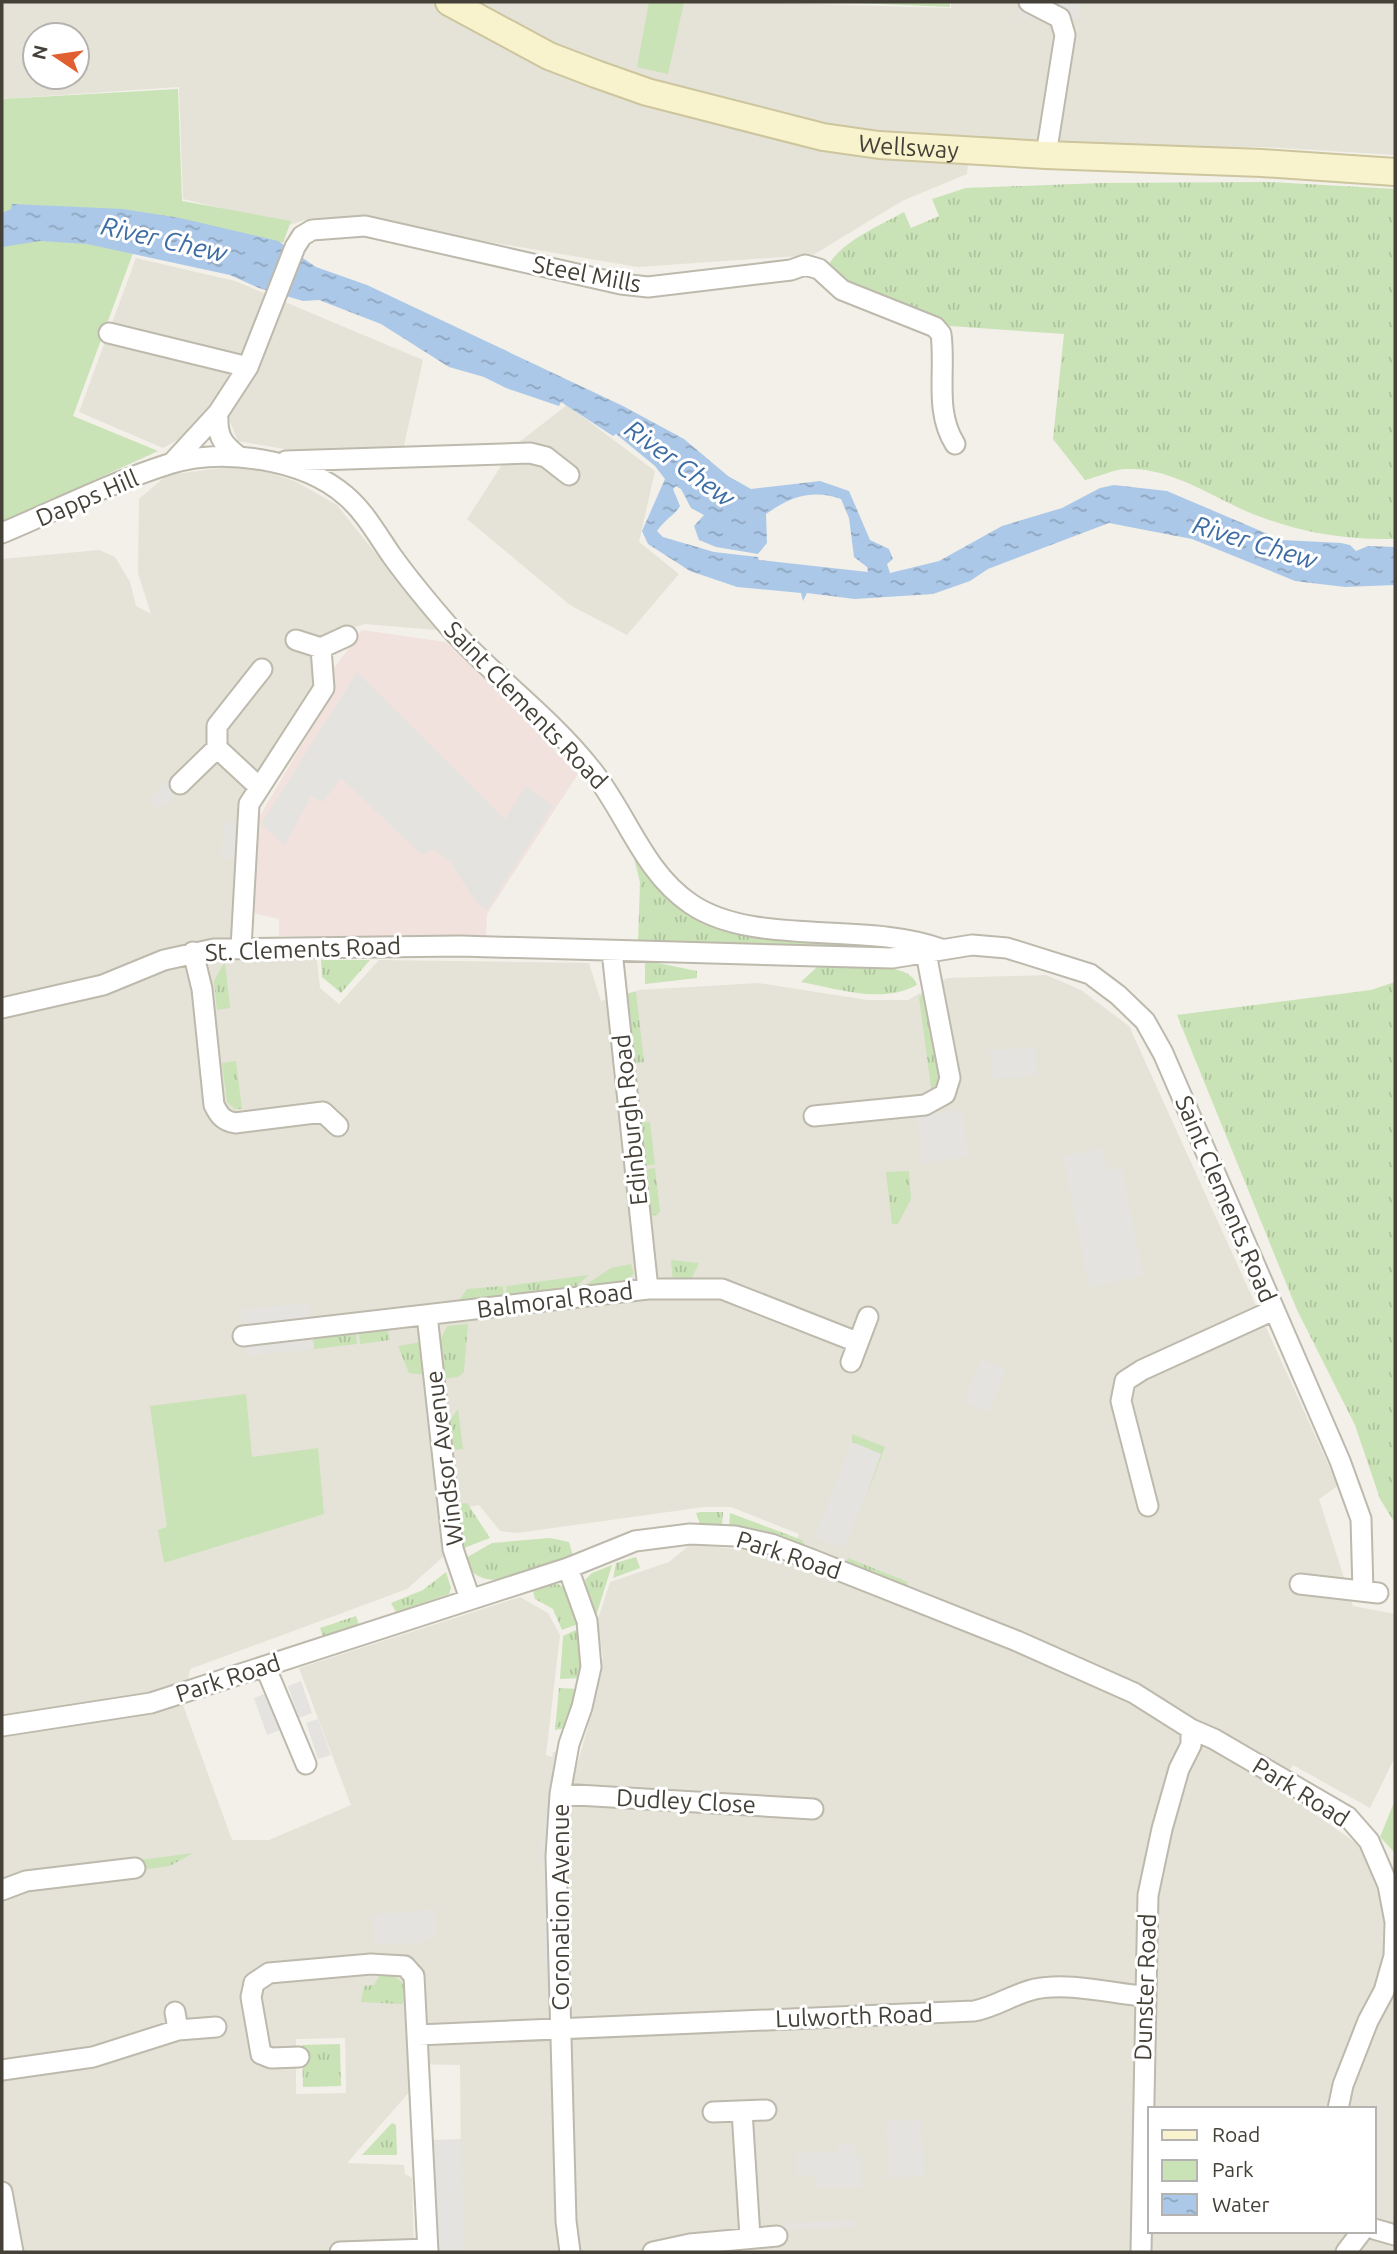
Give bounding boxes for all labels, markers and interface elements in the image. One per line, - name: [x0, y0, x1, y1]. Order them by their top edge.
- north arrow: [21, 21, 91, 91]
- text: N: [27, 43, 52, 62]
- street label: Wellsway: [857, 129, 960, 163]
- water label: River Chew: [98, 210, 231, 268]
- street label: Steel Mills: [530, 250, 644, 298]
- water label: River Chew: [620, 414, 742, 513]
- street label: Dapps Hill: [32, 464, 142, 532]
- water label: River Chew: [1190, 509, 1322, 575]
- street label: Saint Clements Road: [439, 616, 613, 794]
- street label: St. Clements Road: [204, 932, 402, 966]
- street label: Edinburgh Road: [608, 1033, 652, 1207]
- street label: Saint Clements Road: [1170, 1092, 1282, 1306]
- street label: Balmoral Road: [475, 1277, 635, 1323]
- street label: Windsor Avenue: [420, 1369, 468, 1547]
- street label: Park Road: [733, 1525, 845, 1585]
- street label: Park Road: [172, 1648, 284, 1708]
- street label: Park Road: [1248, 1752, 1354, 1832]
- street label: Dudley Close: [615, 1784, 757, 1818]
- street label: Coronation Avenue: [547, 1803, 574, 2011]
- street label: Dunster Road: [1129, 1913, 1161, 2061]
- street label: Lulworth Road: [775, 2000, 933, 2032]
- legend: [1148, 2107, 1376, 2233]
- text: Road: [1212, 2122, 1260, 2146]
- text: Park: [1212, 2157, 1254, 2181]
- text: Water: [1212, 2192, 1270, 2216]

